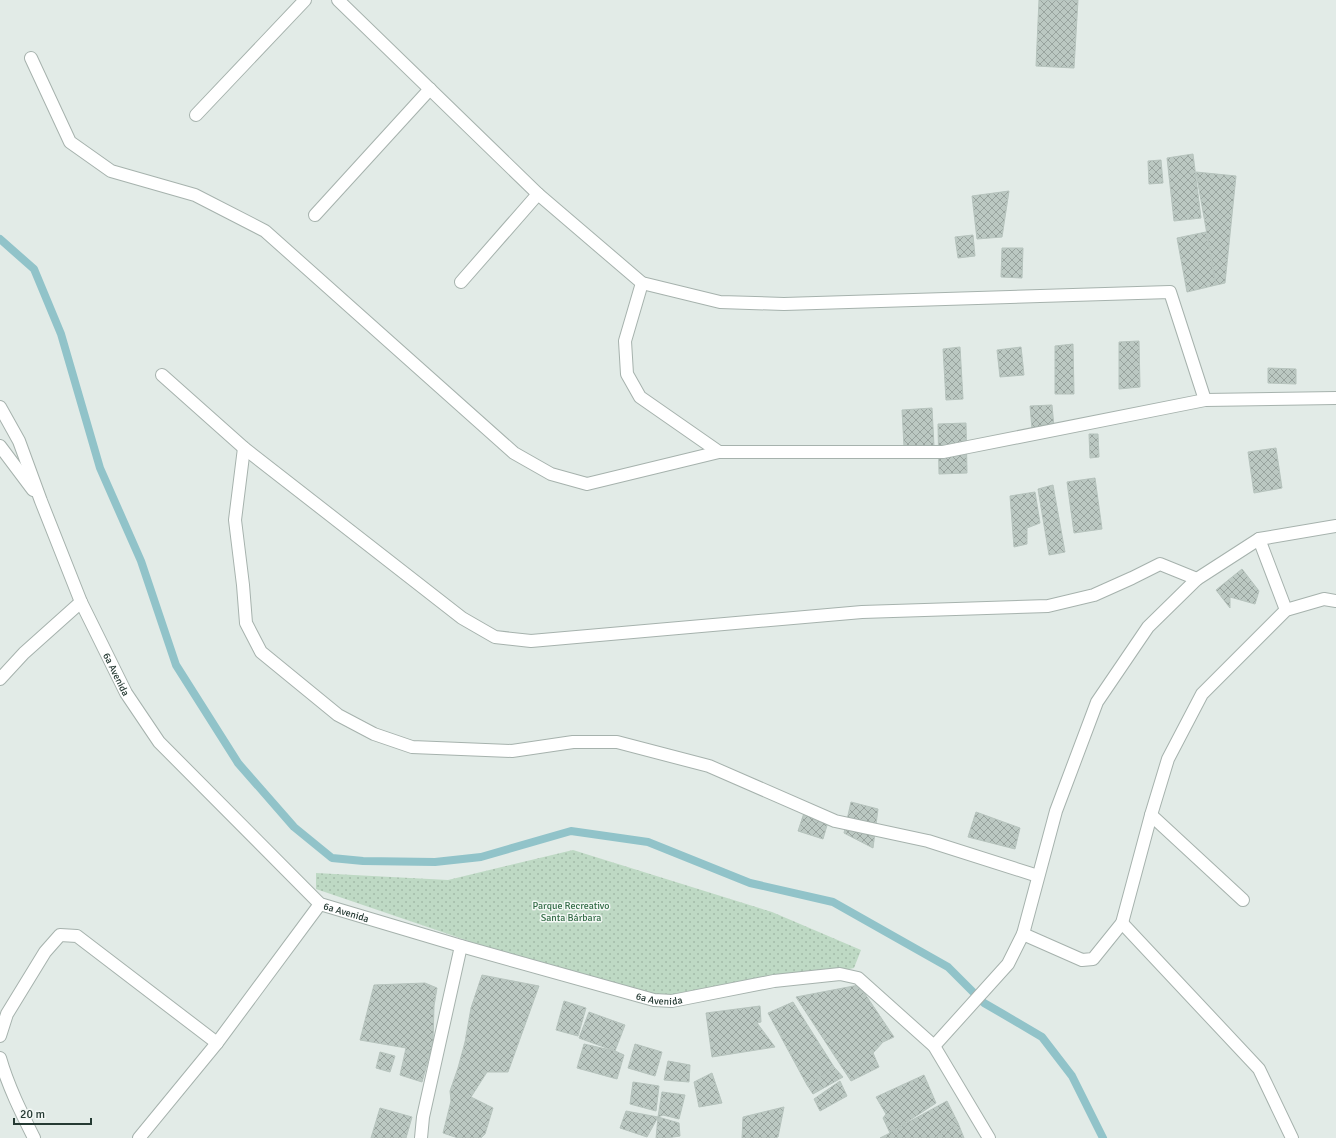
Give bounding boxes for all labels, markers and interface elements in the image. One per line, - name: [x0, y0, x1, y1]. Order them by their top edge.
- street label: 6a Avenida: [100, 651, 132, 698]
- street label: 6a Avenida: [322, 900, 370, 925]
- park label: Parque Recreativo Santa Bárbara: [533, 900, 609, 924]
- street label: 6a Avenida: [634, 990, 683, 1008]
- scale bar: [14, 1100, 91, 1126]
- text: 20 m: [20, 1107, 45, 1122]

